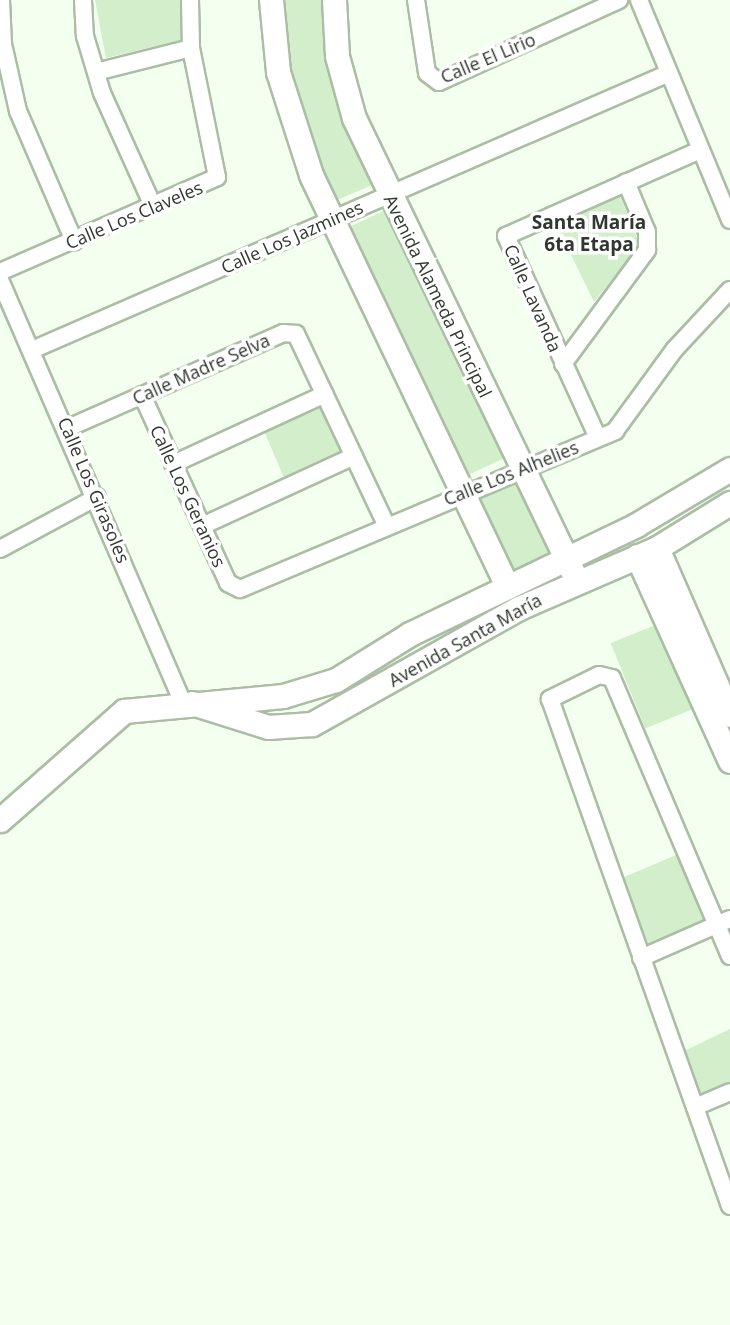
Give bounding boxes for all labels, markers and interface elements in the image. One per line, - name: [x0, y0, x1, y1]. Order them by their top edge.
- street label: Calle El Lirio: [437, 28, 539, 88]
- street label: Calle Los Claveles: [62, 176, 206, 254]
- street label: Avenida Alameda Principal: [379, 191, 497, 401]
- street label: Calle Los Jazmines: [218, 196, 366, 278]
- district label: Santa María 6ta Etapa: [532, 212, 646, 256]
- street label: Calle Lavanda: [500, 241, 566, 355]
- street label: Calle Madre Selva: [129, 329, 273, 409]
- street label: Calle Los Girasoles: [54, 414, 134, 566]
- street label: Calle Los Geranios: [146, 422, 230, 570]
- street label: Calle Los Alhelies: [440, 436, 582, 510]
- street label: Avenida Santa María: [385, 589, 545, 691]

